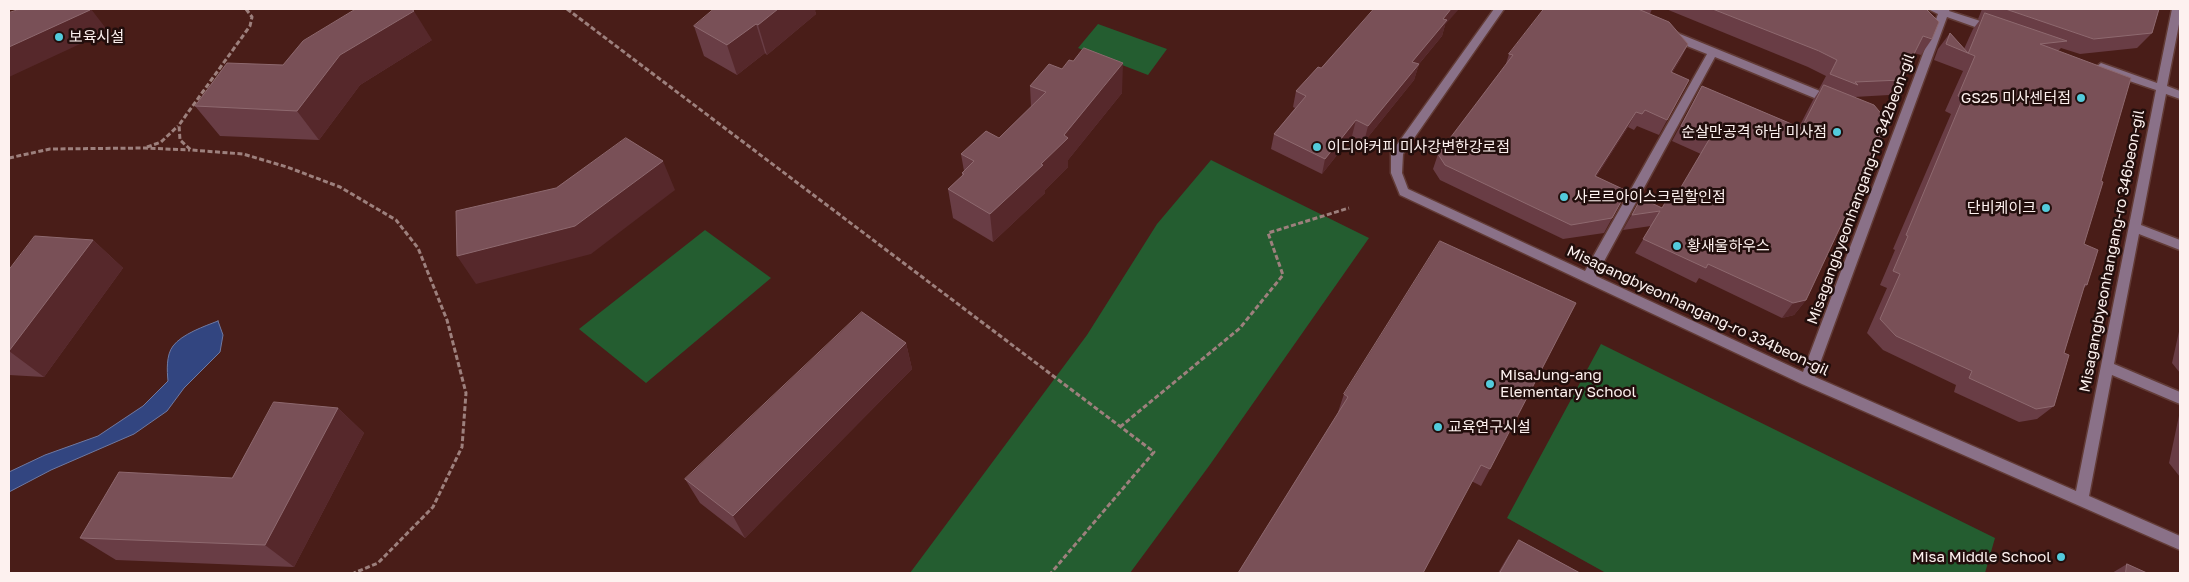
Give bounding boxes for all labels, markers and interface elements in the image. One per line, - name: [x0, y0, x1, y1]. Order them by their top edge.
- place label: 보육시설: [69, 28, 124, 46]
- marker: 보육시설: [53, 31, 65, 43]
- street label: Misagangbyeonhangang-ro 342beon-gil: [1803, 51, 1919, 327]
- place label: GS25 미사센터점: [1961, 89, 2071, 107]
- marker: GS25 미사센터점: [2075, 92, 2087, 104]
- street label: Misagangbyeonhangang-ro 346beon-gil: [2076, 108, 2148, 394]
- place label: 순살만공격 하남 미사점: [1682, 123, 1827, 141]
- marker: 순살만공격 하남 미사점: [1831, 126, 1843, 138]
- place label: 이디야커피 미사강변한강로점: [1327, 138, 1510, 156]
- marker: 이디야커피 미사강변한강로점: [1311, 141, 1323, 153]
- place label: 사르르아이스크림할인점: [1574, 188, 1726, 206]
- marker: 사르르아이스크림할인점: [1558, 191, 1570, 203]
- place label: 단비케이크: [1967, 199, 2036, 217]
- marker: 단비케이크: [2040, 202, 2052, 214]
- place label: 황새울하우스: [1687, 237, 1770, 255]
- marker: 황새울하우스: [1671, 240, 1683, 252]
- street label: Misagangbyeonhangang-ro 334beon-gil: [1564, 242, 1832, 380]
- place label: MisaJung-ang Elementary School: [1500, 366, 1636, 401]
- marker: MisaJung-ang Elementary School: [1484, 378, 1496, 390]
- place label: 교육연구시설: [1448, 418, 1531, 436]
- marker: 교육연구시설: [1432, 421, 1444, 433]
- place label: Misa Middle School: [1912, 548, 2051, 566]
- marker: Misa Middle School: [2055, 551, 2067, 563]

